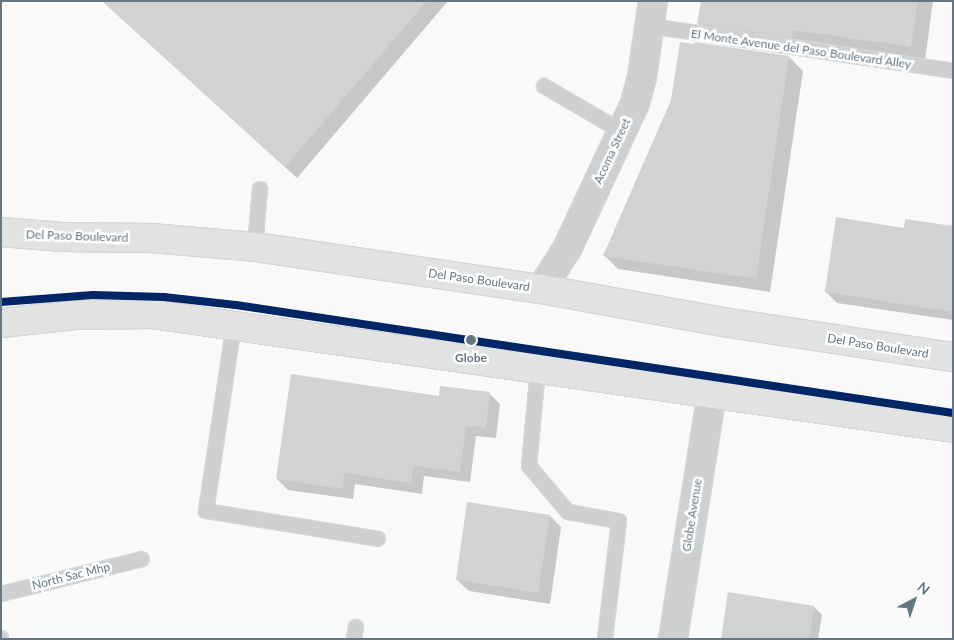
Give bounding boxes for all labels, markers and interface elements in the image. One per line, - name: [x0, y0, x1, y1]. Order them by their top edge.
- street label: El Monte Avenue del Paso Boulevard Alley: [690, 26, 912, 72]
- street label: Acoma Street: [590, 116, 634, 186]
- street label: Del Paso Boulevard: [26, 227, 128, 245]
- street label: Del Paso Boulevard: [427, 266, 531, 294]
- marker: Globe: [462, 331, 480, 349]
- street label: Del Paso Boulevard: [826, 331, 930, 361]
- place label: Globe: [455, 351, 487, 365]
- street label: Globe Avenue: [679, 477, 705, 553]
- street label: North Sac Mhp: [31, 559, 111, 593]
- north arrow: [889, 575, 939, 625]
- text: N: [914, 578, 934, 598]

